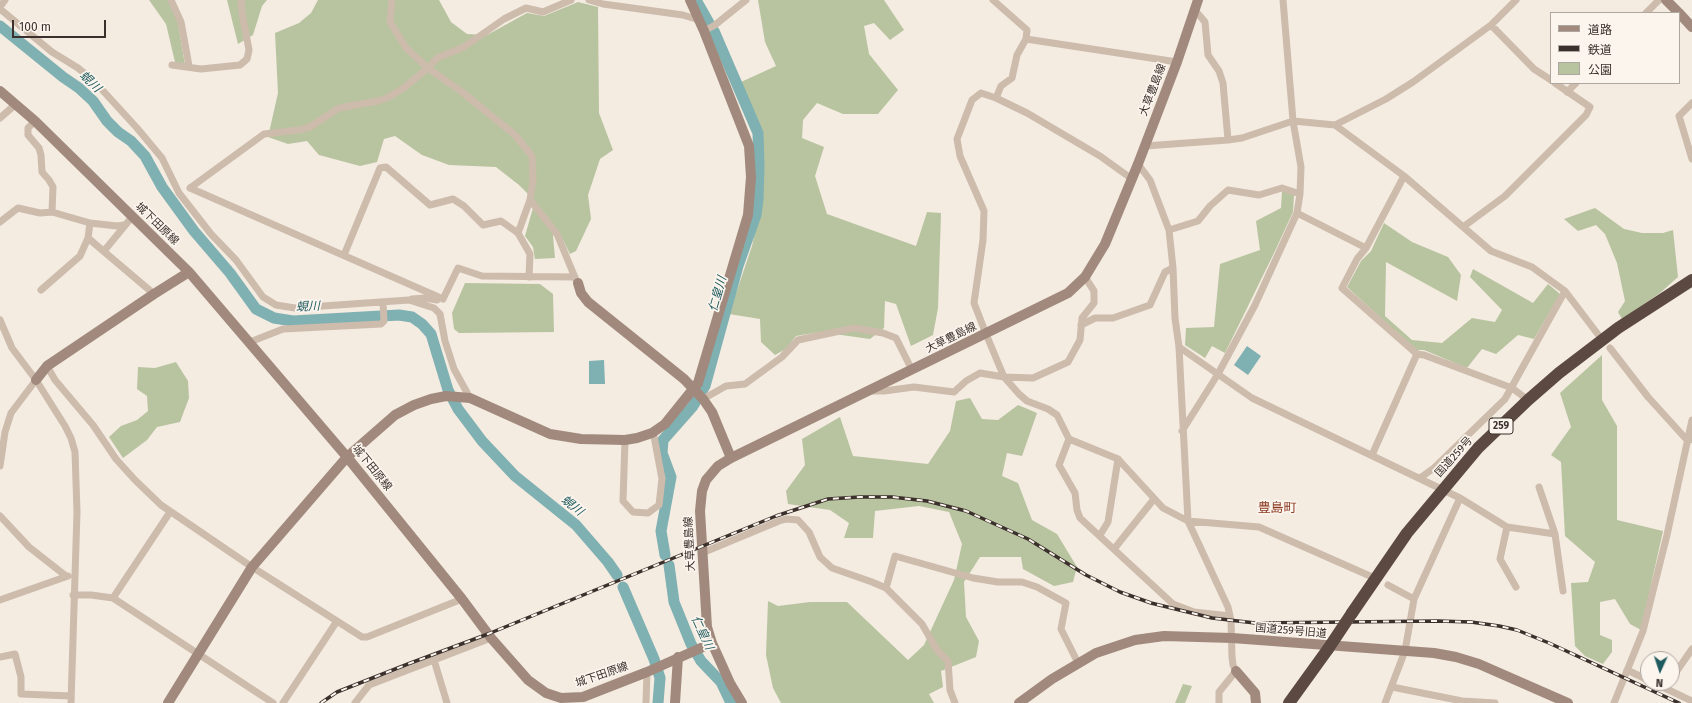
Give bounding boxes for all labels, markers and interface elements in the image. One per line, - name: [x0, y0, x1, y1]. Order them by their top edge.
- scale bar: [14, 12, 108, 38]
- legend: [1550, 12, 1680, 84]
- text: 100 m: [19, 20, 51, 34]
- text: 道路: [1588, 23, 1612, 37]
- text: 鉄道: [1588, 43, 1612, 57]
- street label: 大草豊島線: [1137, 62, 1169, 118]
- text: 公園: [1588, 63, 1612, 77]
- water label: 蜆川: [76, 68, 104, 96]
- street label: 城下田原線: [133, 200, 181, 248]
- water label: 仁皇川: [706, 275, 730, 313]
- water label: 蜆川: [296, 299, 320, 315]
- street label: 大草豊島線: [923, 320, 979, 356]
- road number: 259: [1489, 418, 1513, 434]
- street label: 国道259号: [1433, 434, 1475, 480]
- street label: 城下田原線: [350, 442, 394, 494]
- water label: 蜆川: [558, 493, 586, 519]
- district label: 豊島町: [1258, 500, 1296, 516]
- street label: 大草豊島線: [682, 516, 698, 572]
- water label: 仁皇川: [688, 614, 716, 652]
- street label: 国道259号旧道: [1255, 621, 1327, 641]
- north arrow: [1640, 651, 1680, 691]
- street label: 城下田原線: [574, 660, 630, 690]
- text: N: [1655, 676, 1663, 689]

